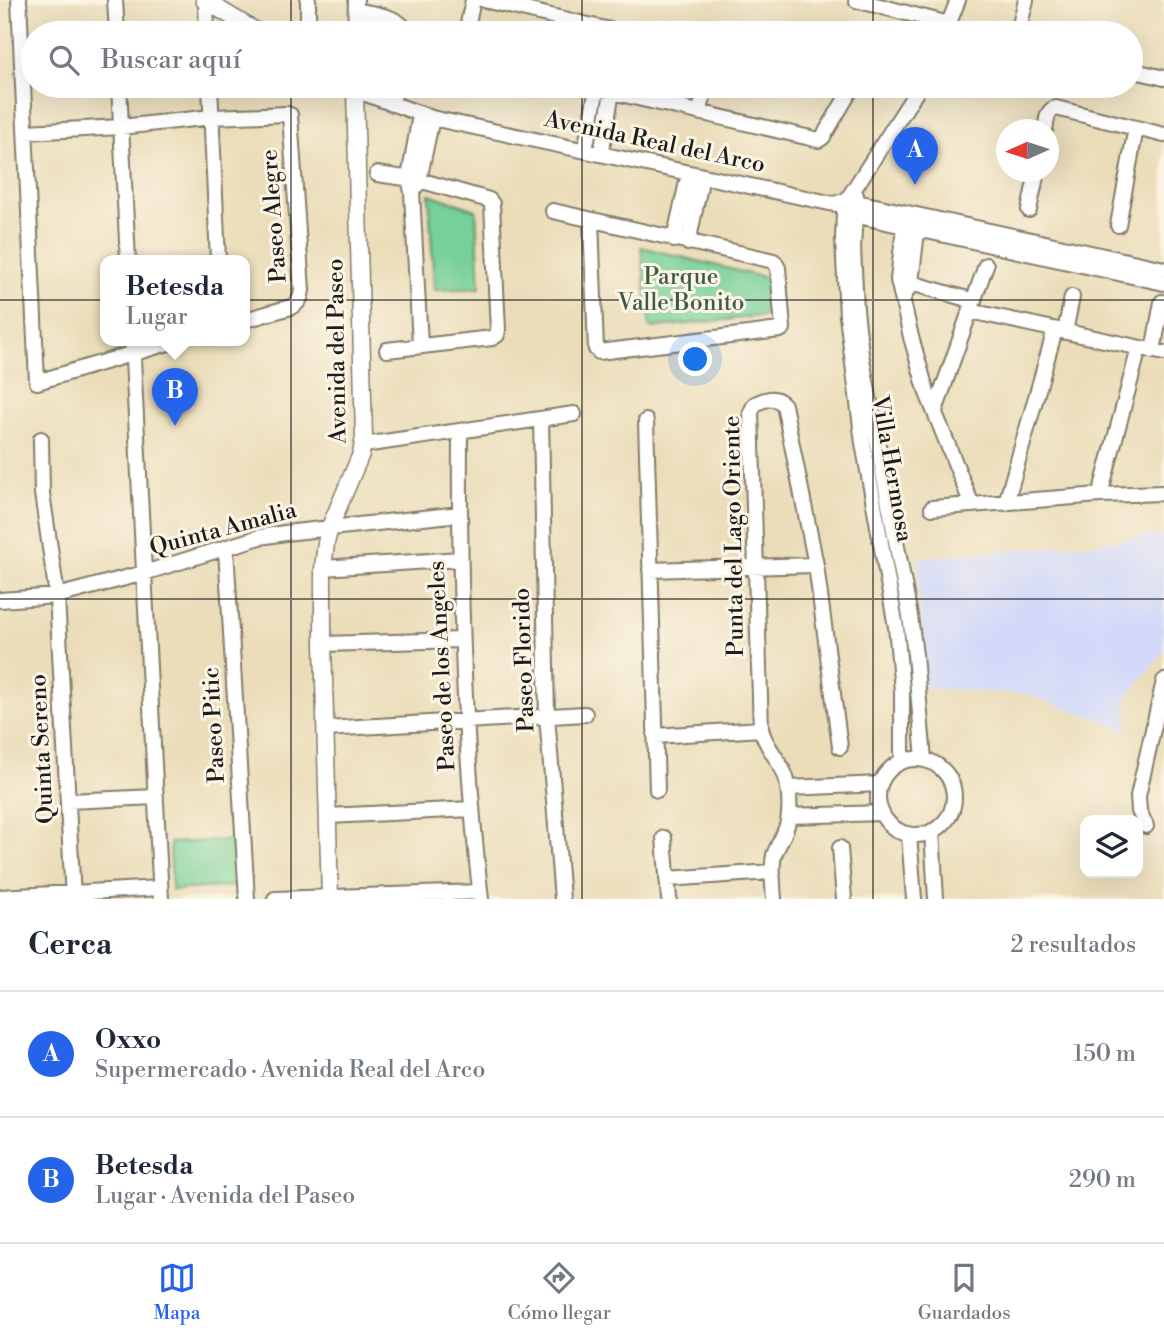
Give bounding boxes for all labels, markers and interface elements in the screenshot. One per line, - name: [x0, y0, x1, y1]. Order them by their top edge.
- search box: [21, 21, 1143, 98]
- icon: search: [45, 41, 83, 79]
- text: Buscar aquí: [101, 44, 241, 76]
- street label: Avenida Real del Arco: [541, 105, 768, 179]
- north arrow: [996, 119, 1059, 182]
- pin: A: [892, 127, 938, 185]
- street label: Paseo Alegre: [255, 148, 293, 284]
- popup: [100, 255, 250, 346]
- street label: Avenida del Paseo: [321, 258, 353, 445]
- park label: Parque Valle Bonito: [616, 263, 745, 317]
- text: Betesda: [126, 271, 224, 303]
- text: Lugar: [126, 303, 188, 331]
- your location: [678, 342, 712, 376]
- pin: B: [152, 368, 198, 426]
- street label: Villa Hermosa: [865, 393, 919, 545]
- street label: Punta del Lago Oriente: [718, 415, 750, 657]
- street label: Quinta Amalia: [147, 496, 300, 562]
- street label: Paseo de los Angeles: [423, 560, 461, 772]
- street label: Paseo Florido: [507, 587, 541, 733]
- street label: Paseo Pitic: [197, 666, 231, 784]
- street label: Quinta Sereno: [24, 673, 60, 825]
- map controls: [1080, 815, 1143, 878]
- button: layers: [1080, 815, 1143, 878]
- text: Cerca: [28, 926, 112, 964]
- text: 2 resultados: [1011, 931, 1136, 959]
- text: Oxxo: [95, 1024, 161, 1056]
- text: A: [43, 1040, 59, 1068]
- text: 150 m: [1073, 1040, 1136, 1068]
- text: Supermercado · Avenida Real del Arco: [95, 1056, 485, 1084]
- text: Betesda: [95, 1150, 193, 1182]
- text: B: [42, 1166, 60, 1194]
- text: 290 m: [1069, 1166, 1136, 1194]
- text: Lugar · Avenida del Paseo: [95, 1182, 355, 1210]
- tab: Mapa: [153, 1259, 200, 1325]
- tab: Cómo llegar: [507, 1259, 611, 1325]
- tab: Guardados: [918, 1259, 1011, 1325]

